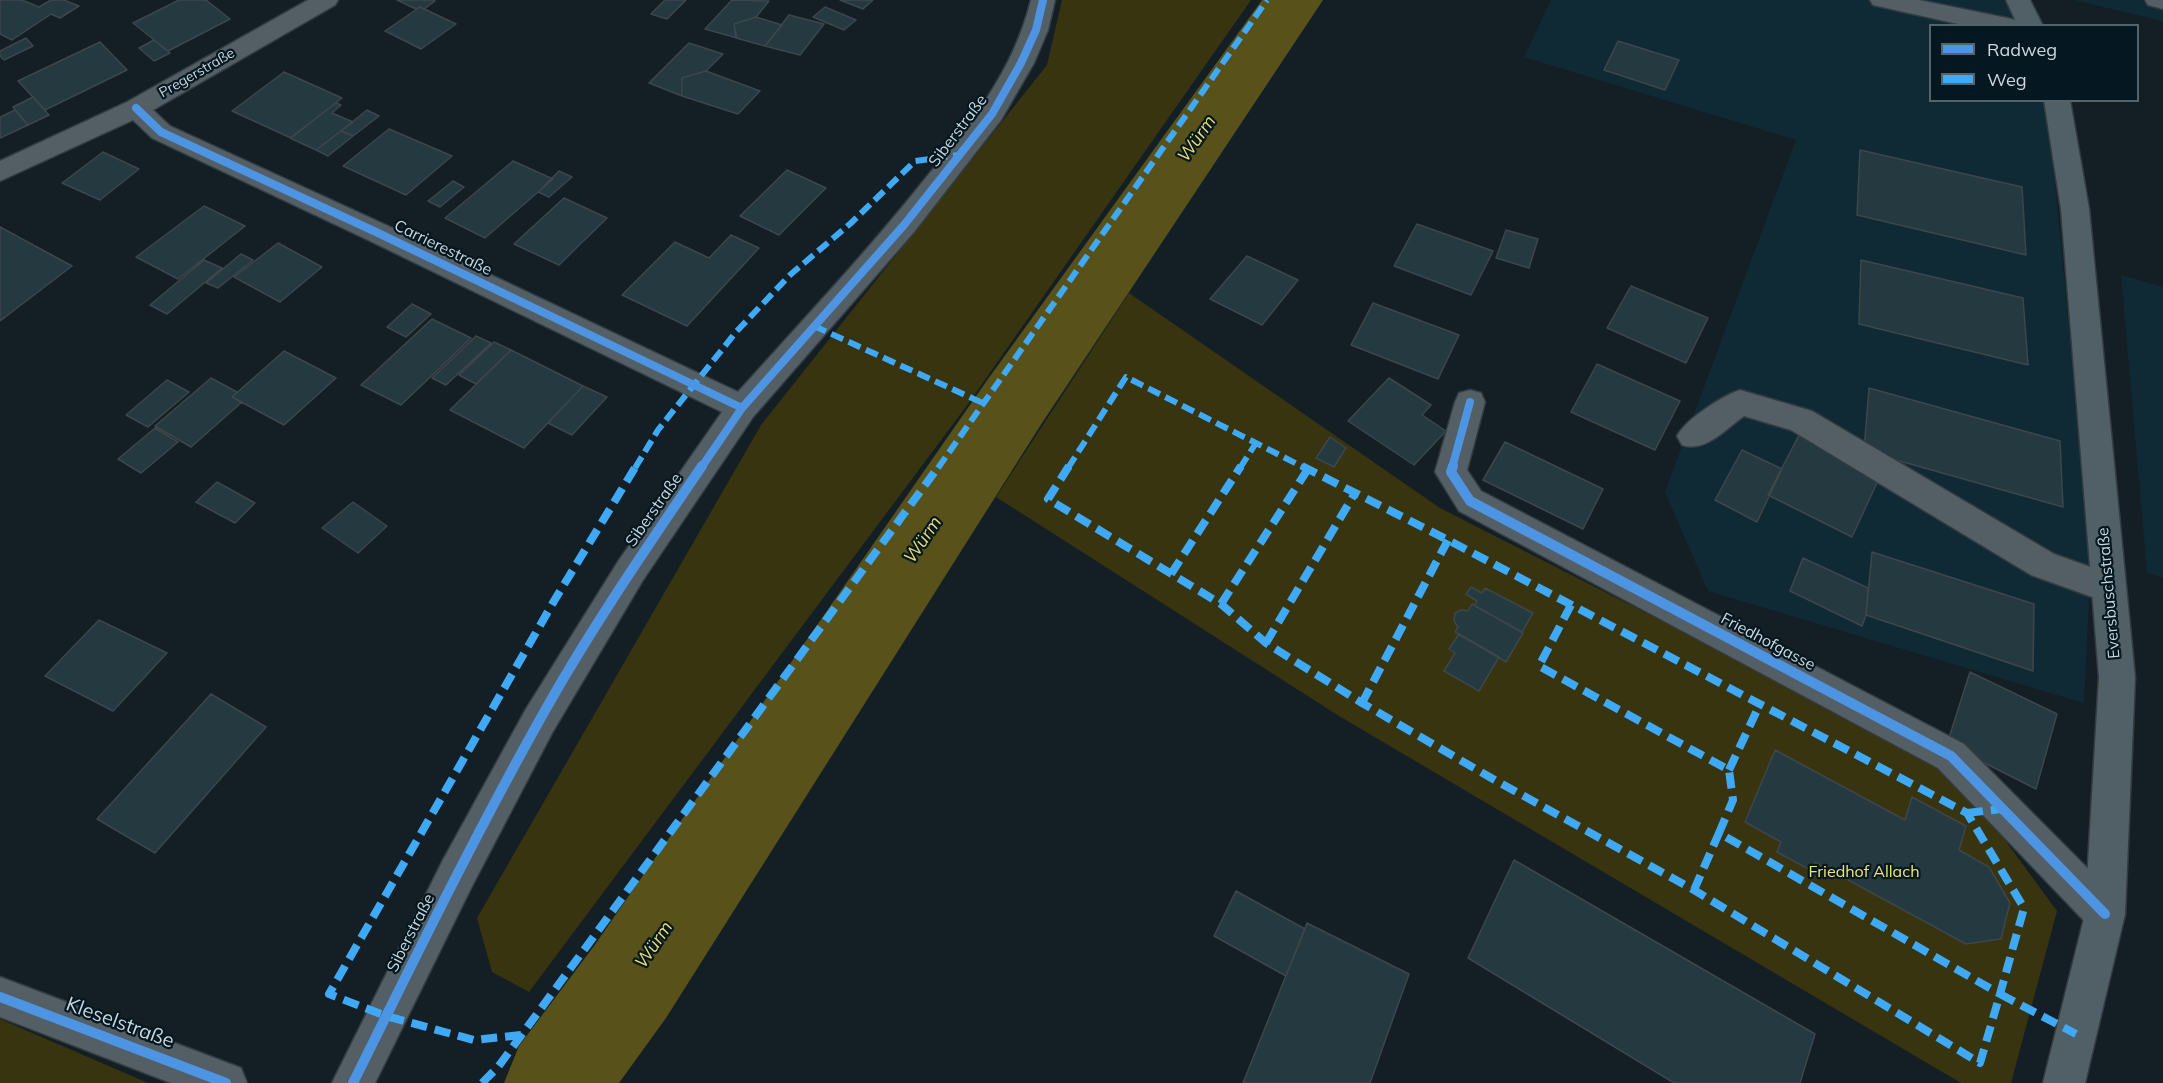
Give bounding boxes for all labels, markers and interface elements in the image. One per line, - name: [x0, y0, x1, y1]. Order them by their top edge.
- legend: [1929, 24, 2139, 102]
- text: Radweg: [1987, 38, 2057, 61]
- street label: Pregerstraße: [156, 45, 238, 101]
- text: Weg: [1987, 68, 2027, 91]
- street label: Siberstraße: [925, 91, 991, 171]
- water label: Würm: [1173, 112, 1221, 166]
- street label: Carrierestraße: [391, 216, 495, 280]
- street label: Siberstraße: [622, 469, 686, 551]
- water label: Würm: [900, 512, 946, 568]
- street label: Eversbuschstraße: [2094, 527, 2124, 659]
- street label: Friedhofgasse: [1717, 609, 1819, 675]
- park label: Friedhof Allach: [1808, 862, 1920, 882]
- street label: Siberstraße: [383, 891, 439, 975]
- water label: Würm: [631, 917, 677, 973]
- street label: Kleselstraße: [63, 992, 177, 1054]

